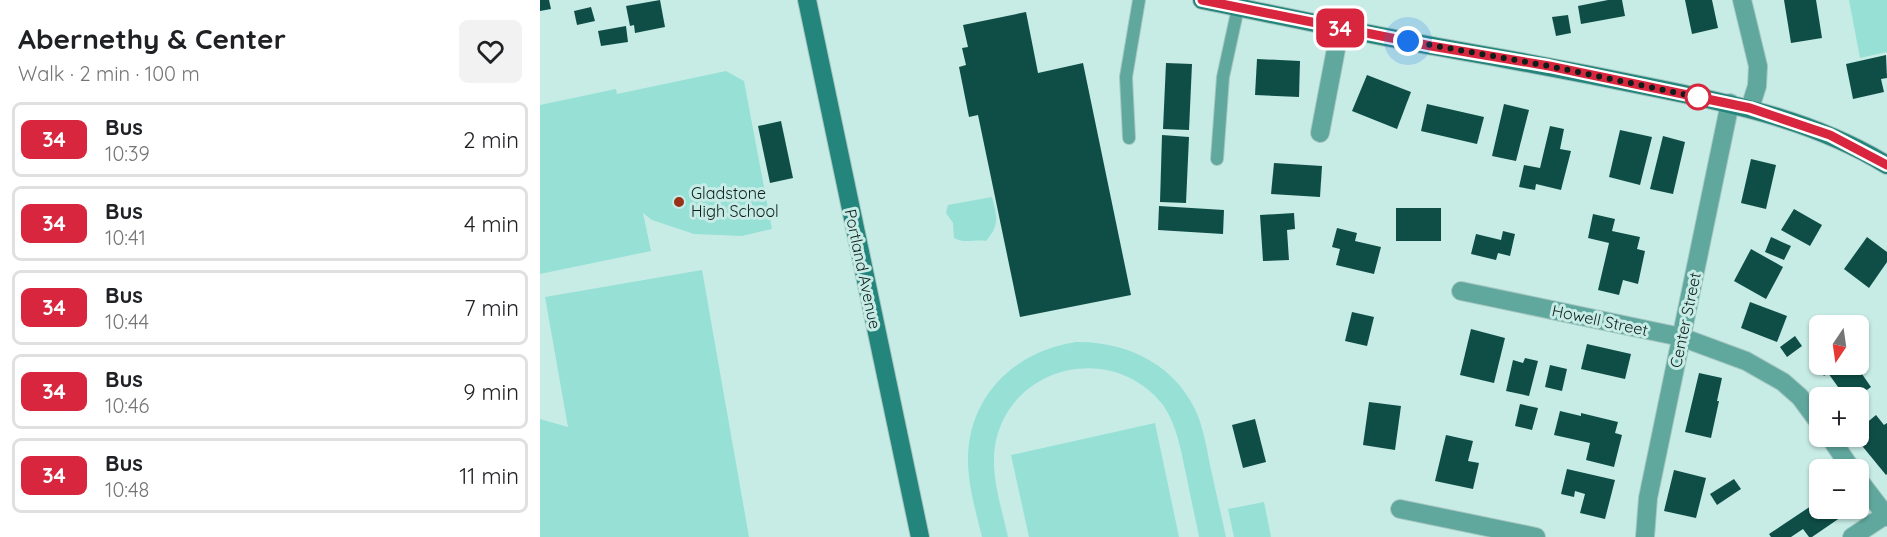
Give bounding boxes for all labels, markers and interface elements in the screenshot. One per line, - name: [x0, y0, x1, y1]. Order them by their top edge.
- line badge: 34: [1313, 9, 1367, 48]
- text: 34: [1328, 15, 1352, 41]
- button: heart: [459, 20, 522, 83]
- text: Abernethy & Center: [18, 21, 286, 56]
- your location: [1393, 26, 1423, 56]
- text: Walk · 2 min · 100 m: [18, 61, 200, 86]
- unlabelled marker: [1685, 84, 1711, 110]
- text: Bus: [105, 113, 143, 141]
- text: 34: [42, 126, 66, 152]
- text: 2 min: [463, 126, 519, 154]
- text: 10:39: [105, 141, 150, 166]
- place label: Gladstone High School: [691, 183, 779, 221]
- marker: Gladstone High School: [672, 195, 686, 209]
- text: Bus: [105, 197, 143, 225]
- street label: Portland Avenue: [841, 207, 885, 331]
- text: 34: [42, 210, 66, 236]
- text: 4 min: [464, 210, 519, 238]
- text: 10:41: [105, 225, 146, 250]
- street label: Center Street: [1665, 270, 1705, 370]
- text: Bus: [105, 281, 143, 309]
- text: 34: [42, 294, 66, 320]
- text: 7 min: [464, 294, 519, 322]
- street label: Howell Street: [1550, 300, 1650, 340]
- text: 10:44: [105, 309, 149, 334]
- north arrow: [1809, 315, 1869, 375]
- map controls: [1809, 315, 1869, 519]
- text: Bus: [105, 365, 143, 393]
- text: 34: [42, 378, 66, 404]
- text: 9 min: [463, 378, 519, 406]
- button: +: [1809, 387, 1869, 447]
- text: 10:46: [105, 393, 149, 418]
- text: Bus: [105, 449, 143, 477]
- button: −: [1809, 459, 1869, 519]
- text: 34: [42, 462, 66, 488]
- text: 11 min: [459, 462, 519, 490]
- text: 10:48: [105, 477, 149, 502]

